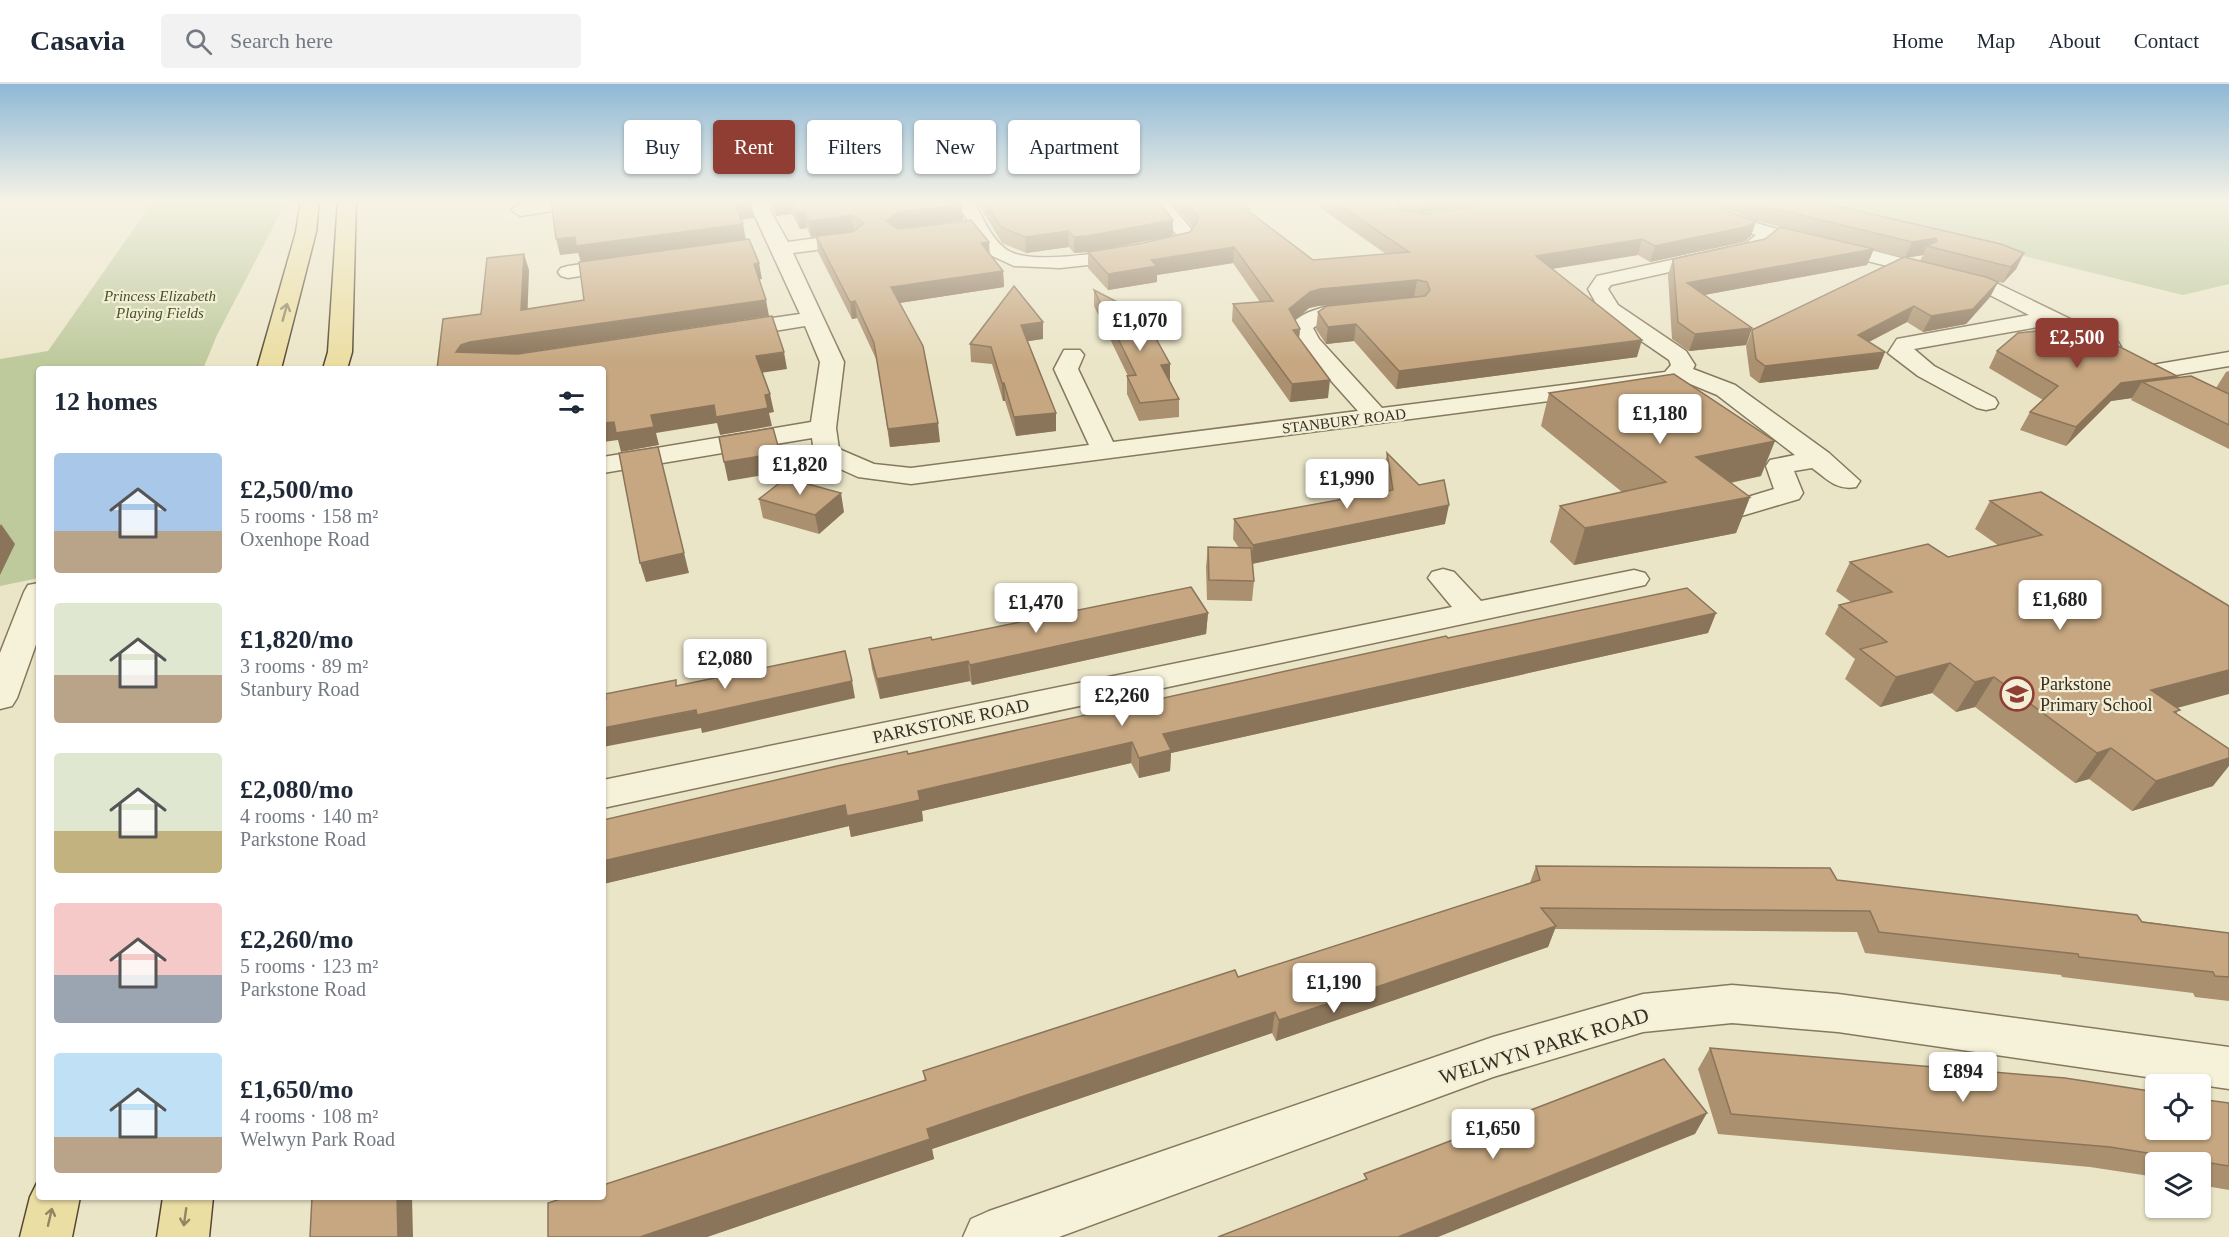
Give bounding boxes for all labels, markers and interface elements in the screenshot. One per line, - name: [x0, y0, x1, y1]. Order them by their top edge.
- search box: [161, 14, 581, 68]
- text: Casavia: [30, 25, 125, 56]
- icon: search: [182, 25, 215, 58]
- text: Search here: [230, 28, 333, 53]
- text: Home: [1892, 29, 1944, 53]
- text: Map: [1977, 29, 2015, 53]
- text: About: [2048, 29, 2101, 53]
- text: Contact: [2134, 29, 2199, 53]
- chip: Buy: [624, 120, 701, 174]
- chip: Rent: [713, 120, 795, 174]
- chip: Filters: [807, 120, 902, 174]
- chip: New: [914, 120, 996, 174]
- chip: Apartment: [1008, 120, 1140, 174]
- park label: Princess Elizabeth Playing Fields: [103, 288, 216, 321]
- pin: £1,070: [1091, 301, 1189, 352]
- one-way arrow: [279, 303, 291, 322]
- text: £1,070: [1113, 309, 1168, 331]
- pin: £2,500: [2028, 318, 2126, 369]
- text: £2,500: [2050, 326, 2105, 348]
- icon: filters: [555, 386, 588, 419]
- text: 12 homes: [54, 387, 157, 416]
- pin: £1,180: [1611, 394, 1709, 445]
- text: £1,180: [1633, 402, 1688, 424]
- street label: STANBURY ROAD: [1281, 405, 1407, 437]
- pin: £1,820: [751, 445, 849, 496]
- text: £1,820: [773, 453, 828, 475]
- pin: £1,990: [1298, 459, 1396, 510]
- text: £1,990: [1320, 467, 1375, 489]
- text: £2,500/mo: [240, 475, 353, 504]
- icon: home: [102, 477, 174, 549]
- text: 5 rooms · 158 m²: [240, 505, 378, 527]
- text: Oxenhope Road: [240, 528, 369, 550]
- pin: £1,680: [2011, 580, 2109, 631]
- pin: £1,470: [987, 583, 1085, 634]
- text: £1,680: [2033, 588, 2088, 610]
- text: £1,470: [1009, 591, 1064, 613]
- text: £1,820/mo: [240, 625, 353, 654]
- icon: home: [102, 627, 174, 699]
- pin: £2,080: [676, 639, 774, 690]
- text: £2,080: [698, 647, 753, 669]
- text: 3 rooms · 89 m²: [240, 655, 368, 677]
- place label: Parkstone Primary School: [2040, 674, 2153, 715]
- pin: £2,260: [1073, 676, 1171, 727]
- school or university icon: Parkstone Primary School: [1999, 676, 2035, 712]
- text: Stanbury Road: [240, 678, 359, 700]
- text: £2,260: [1095, 684, 1150, 706]
- street label: PARKSTONE ROAD: [871, 695, 1031, 747]
- text: £2,080/mo: [240, 775, 353, 804]
- icon: home: [102, 777, 174, 849]
- text: 4 rooms · 140 m²: [240, 805, 378, 827]
- text: Parkstone Road: [240, 828, 366, 850]
- text: £2,260/mo: [240, 925, 353, 954]
- icon: home: [102, 927, 174, 999]
- text: 5 rooms · 123 m²: [240, 955, 378, 977]
- pin: £1,190: [1285, 963, 1383, 1014]
- text: £1,190: [1307, 971, 1362, 993]
- text: Parkstone Road: [240, 978, 366, 1000]
- street label: WELWYN PARK ROAD: [1436, 1003, 1652, 1089]
- pin: £894: [1927, 1052, 1999, 1103]
- text: £894: [1943, 1060, 1983, 1082]
- map controls: [2145, 1074, 2211, 1218]
- button: locate: [2145, 1074, 2211, 1140]
- text: £1,650/mo: [240, 1075, 353, 1104]
- icon: home: [102, 1077, 174, 1149]
- text: 4 rooms · 108 m²: [240, 1105, 378, 1127]
- pin: £1,650: [1444, 1109, 1542, 1160]
- text: £1,650: [1466, 1117, 1521, 1139]
- text: Welwyn Park Road: [240, 1128, 395, 1150]
- button: layers: [2145, 1152, 2211, 1218]
- one-way arrow: [180, 1207, 191, 1226]
- one-way arrow: [45, 1208, 56, 1227]

